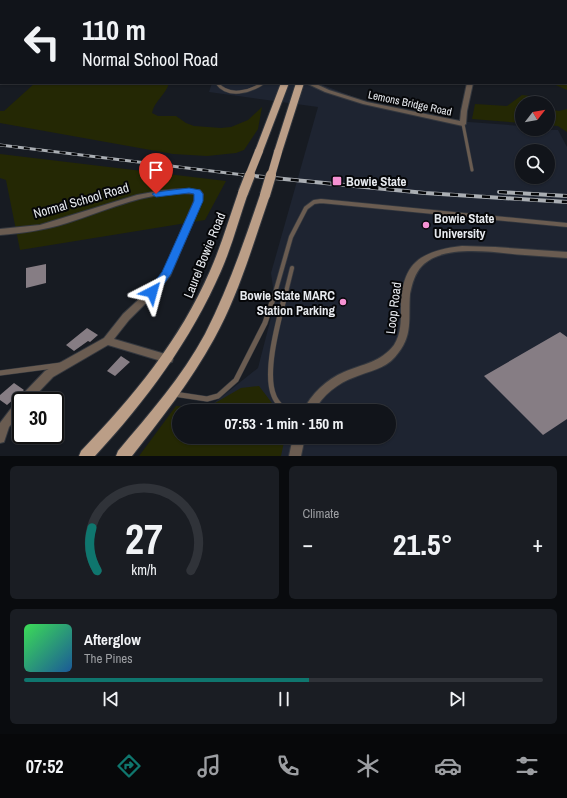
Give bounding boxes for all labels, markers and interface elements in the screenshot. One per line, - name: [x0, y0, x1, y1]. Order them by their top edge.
- text: 110 m: [82, 11, 146, 49]
- icon: left: [16, 16, 68, 68]
- text: Normal School Road: [82, 47, 218, 72]
- street label: Lemons Bridge Road: [367, 87, 453, 119]
- north arrow: [515, 96, 555, 136]
- map controls: [515, 96, 555, 184]
- button: search: [515, 144, 555, 184]
- pin: [139, 153, 173, 194]
- icon: arrive: [145, 159, 167, 181]
- place label: Bowie State: [346, 173, 406, 190]
- marker: Bowie State: [331, 175, 343, 187]
- street label: Normal School Road: [32, 179, 131, 222]
- street label: Laurel Bowie Road: [180, 210, 229, 300]
- place label: Bowie State University: [434, 210, 494, 242]
- marker: Bowie State University: [421, 220, 431, 230]
- position arrow: [131, 271, 173, 313]
- street label: Loop Road: [382, 281, 405, 335]
- place label: Bowie State MARC Station Parking: [240, 287, 335, 319]
- marker: Bowie State MARC Station Parking: [338, 297, 348, 307]
- speed limit sign: 30: [12, 392, 64, 444]
- text: 07:53 · 1 min · 150 m: [225, 413, 343, 434]
- text: Climate: [303, 505, 339, 522]
- text: 27: [125, 510, 163, 566]
- text: 21.5°: [393, 524, 453, 564]
- text: −: [303, 529, 313, 559]
- text: +: [532, 529, 543, 559]
- text: km/h: [132, 559, 157, 578]
- text: Afterglow: [84, 629, 141, 650]
- text: The Pines: [84, 650, 133, 667]
- icon: previous: [100, 688, 122, 710]
- icon: pause: [273, 688, 295, 710]
- icon: next: [446, 688, 468, 710]
- icon: directions: [115, 752, 143, 780]
- icon: music: [195, 752, 223, 780]
- icon: phone: [274, 752, 302, 780]
- icon: climate: [354, 752, 382, 780]
- icon: car: [434, 752, 462, 780]
- icon: filters: [513, 752, 541, 780]
- text: 07:52: [26, 754, 64, 779]

